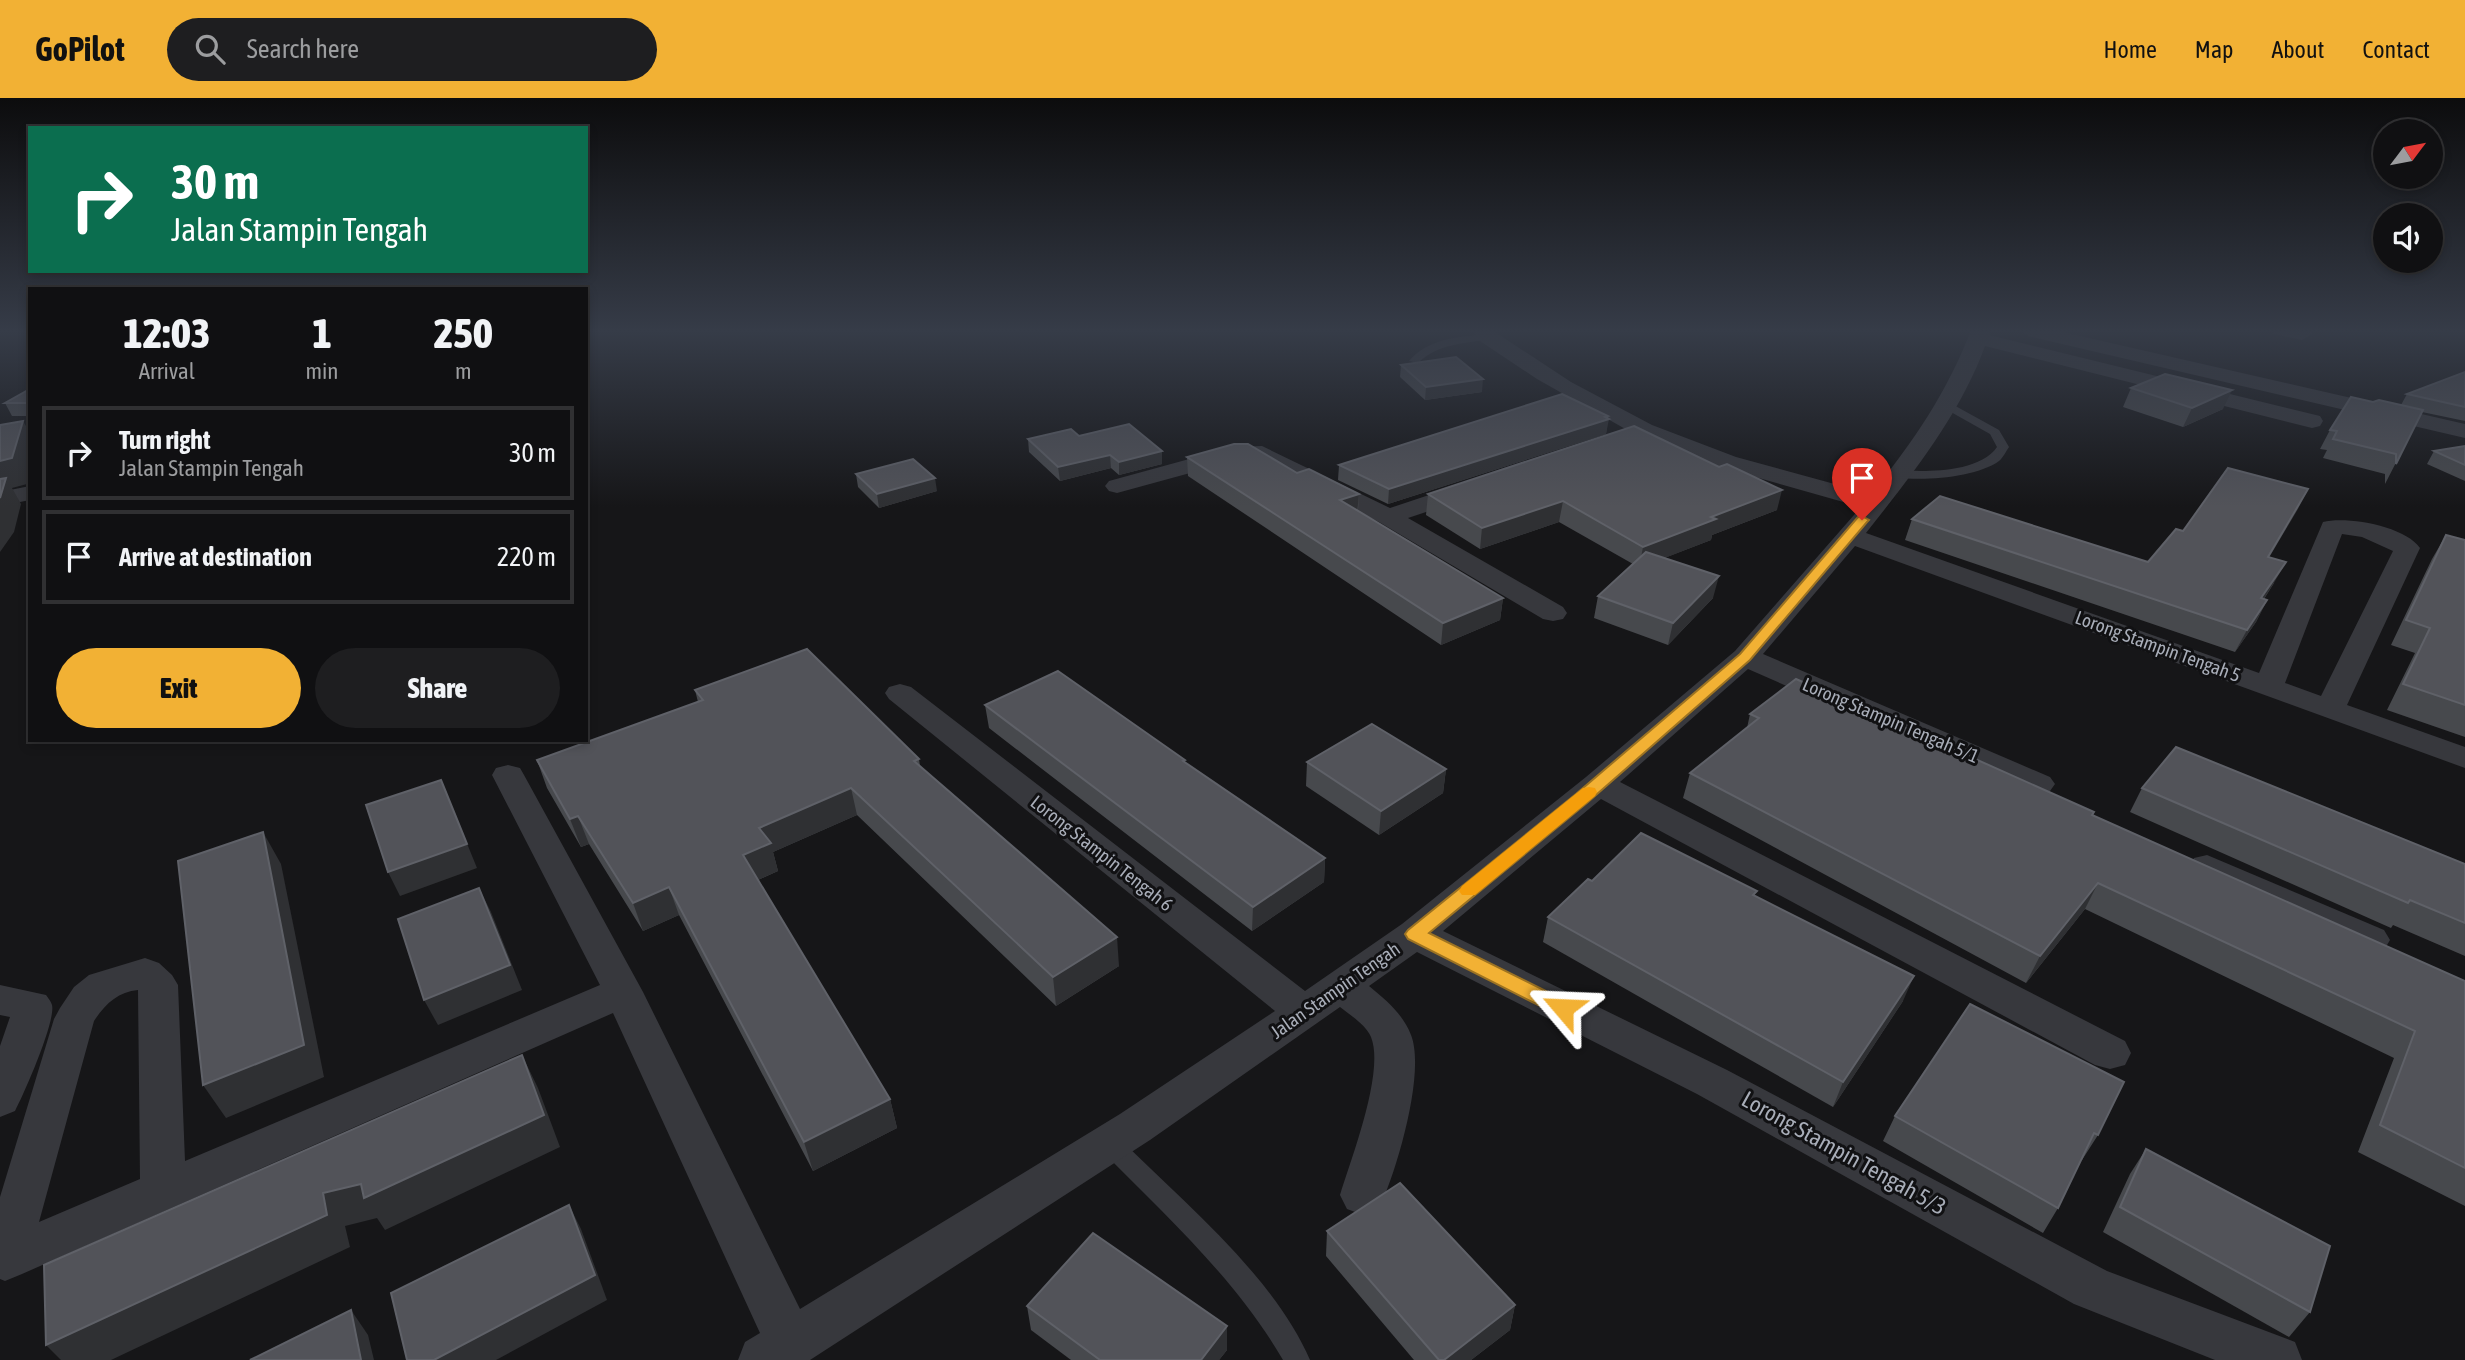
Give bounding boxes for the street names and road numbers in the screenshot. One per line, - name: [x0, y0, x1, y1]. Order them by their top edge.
- street label: Lorong Stampin Tengah 5: [2072, 606, 2244, 686]
- street label: Lorong Stampin Tengah 5/1: [1799, 673, 1983, 767]
- street label: Lorong Stampin Tengah 6: [1027, 791, 1178, 915]
- street label: Jalan Stampin Tengah: [1266, 937, 1404, 1043]
- street label: Lorong Stampin Tengah 5/3: [1737, 1086, 1951, 1220]

